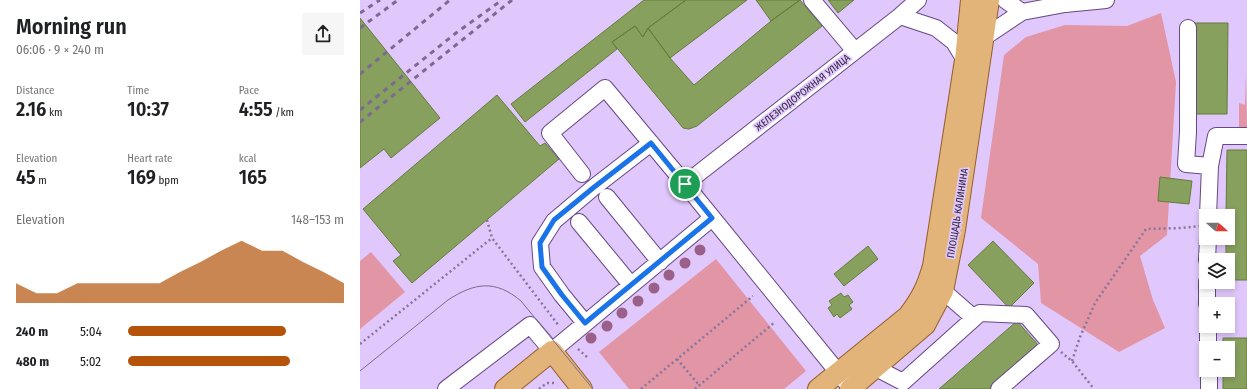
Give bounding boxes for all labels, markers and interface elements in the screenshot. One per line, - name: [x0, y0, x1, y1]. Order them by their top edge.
- text: Morning run: [16, 13, 127, 40]
- button: share: [302, 13, 344, 55]
- text: 06:06 · 9 × 240 m: [16, 42, 104, 57]
- street label: ЖЕЛЕЗНОДОРОЖНАЯ УЛИЦА: [753, 52, 853, 134]
- text: Distance: [16, 84, 55, 97]
- text: Time: [127, 84, 149, 97]
- text: Pace: [239, 84, 259, 97]
- text: 2.16: [16, 97, 46, 121]
- text: 10:37: [127, 97, 169, 121]
- text: 4:55: [239, 97, 273, 121]
- text: km: [46, 106, 63, 119]
- text: /km: [273, 106, 294, 119]
- text: Elevation: [16, 152, 57, 165]
- text: Heart rate: [127, 152, 173, 165]
- text: kcal: [239, 152, 256, 165]
- text: 45: [16, 165, 36, 189]
- text: 169: [127, 165, 156, 189]
- text: 165: [239, 165, 267, 189]
- pin: [668, 167, 702, 201]
- street label: ПЛОЩАДЬ КАЛИНИНА: [945, 167, 971, 259]
- icon: arrive: [674, 173, 696, 195]
- text: m: [36, 174, 47, 187]
- text: bpm: [156, 174, 179, 187]
- north arrow: [1199, 209, 1235, 245]
- map controls: [1199, 209, 1235, 377]
- text: Elevation: [16, 212, 65, 227]
- text: 148–153 m: [291, 212, 344, 227]
- button: layers: [1199, 253, 1235, 289]
- button: +: [1199, 297, 1235, 333]
- text: 240 m: [16, 324, 48, 339]
- text: 5:04: [80, 324, 102, 339]
- button: −: [1199, 341, 1235, 377]
- text: 480 m: [16, 354, 49, 369]
- text: 5:02: [80, 354, 101, 369]

